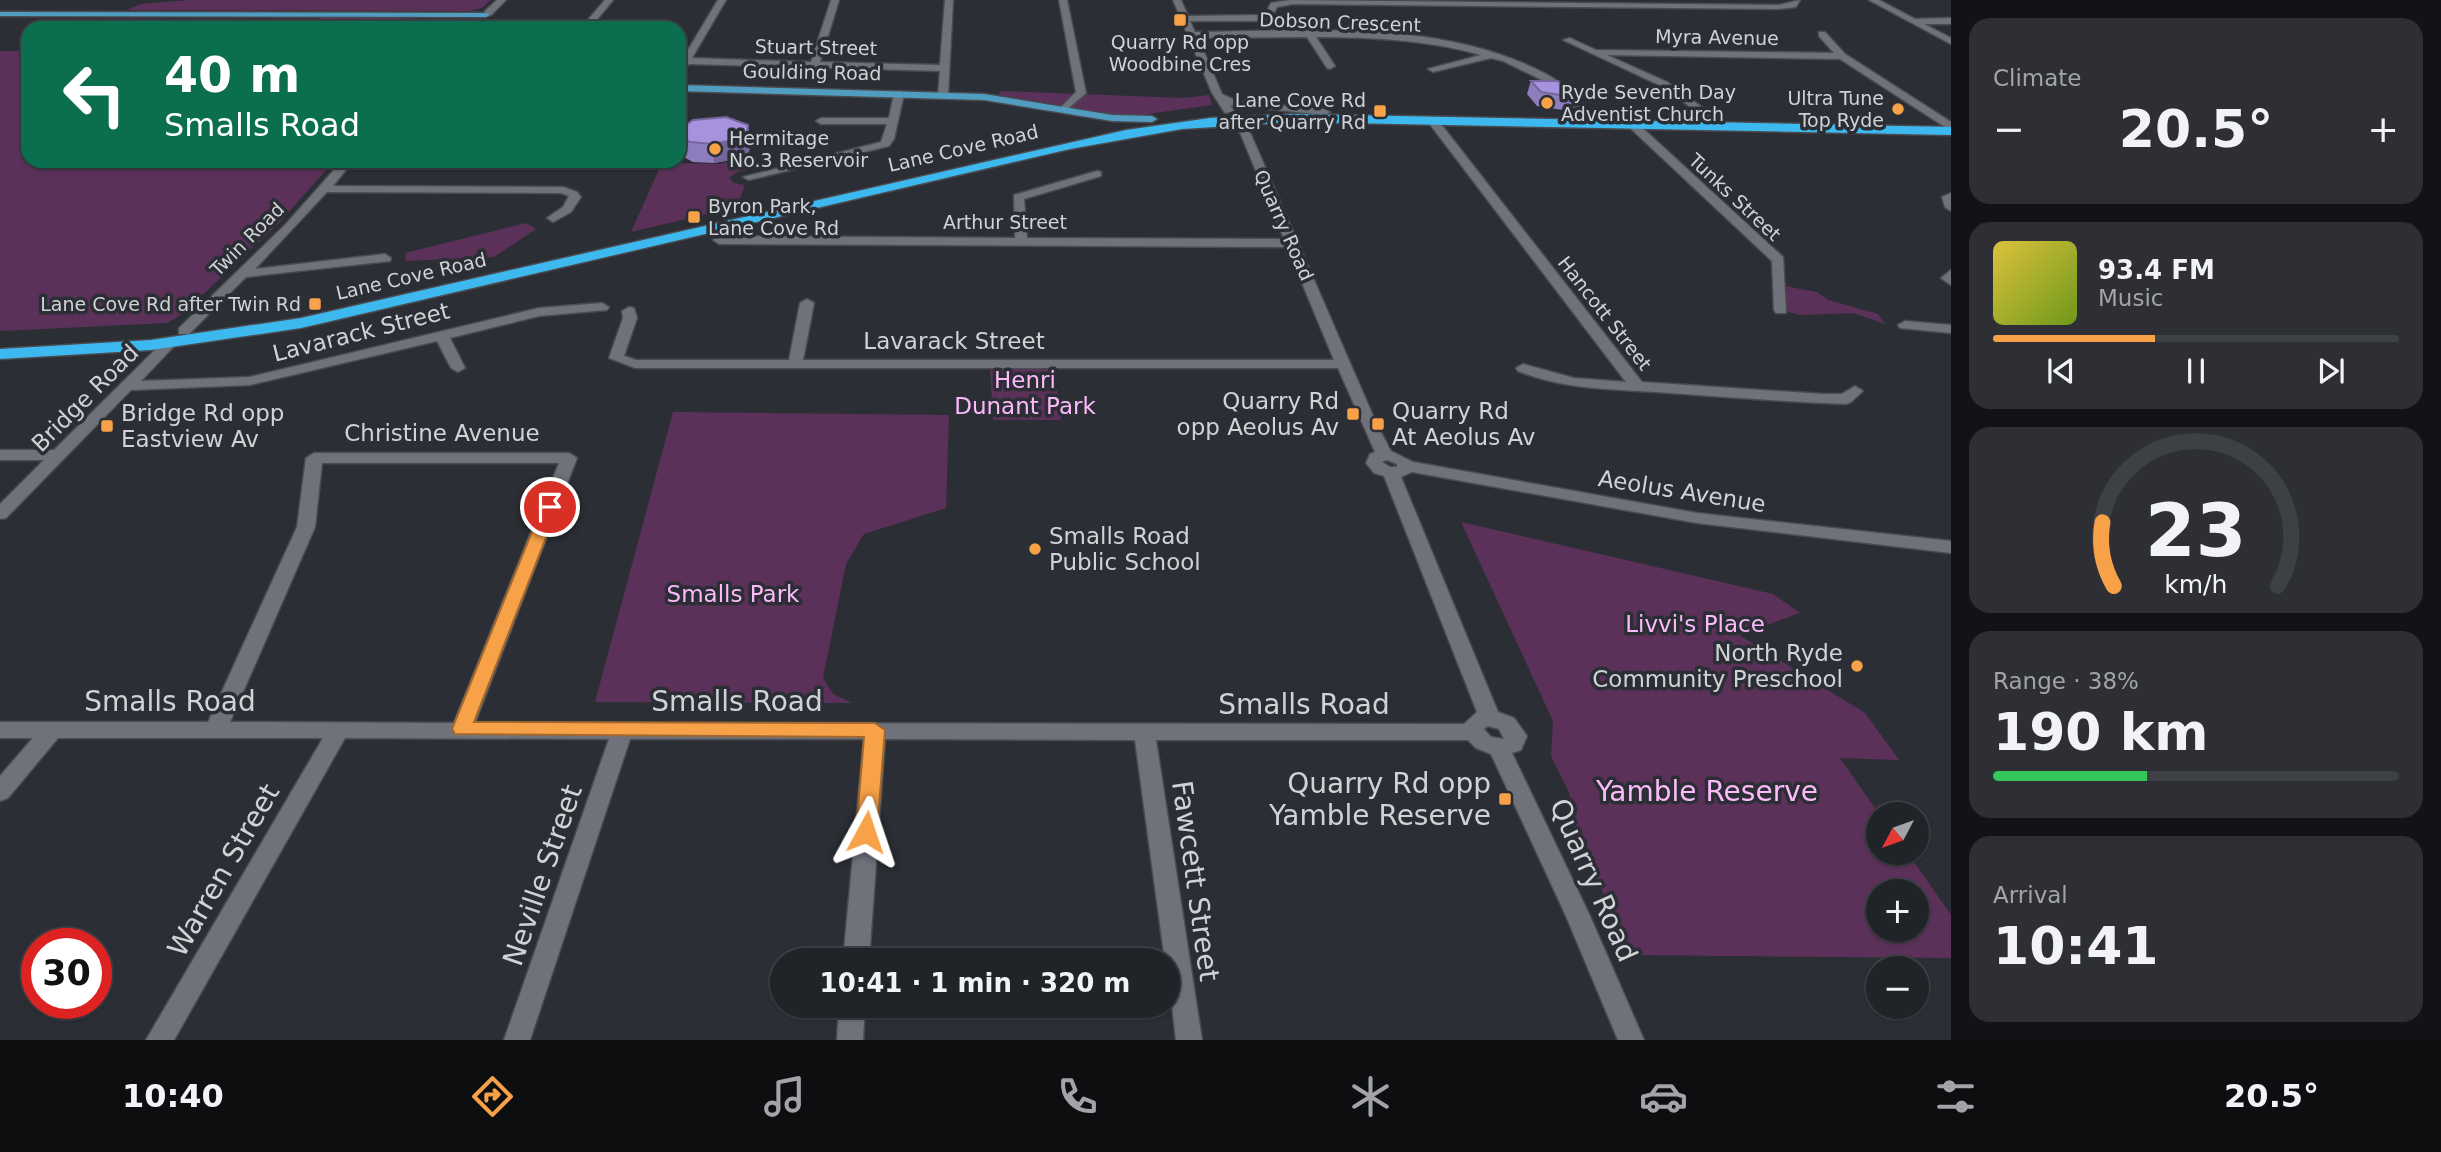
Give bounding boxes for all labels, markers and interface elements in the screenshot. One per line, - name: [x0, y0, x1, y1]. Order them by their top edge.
- street label: Dobson Crescent: [1259, 8, 1421, 36]
- marker: Quarry Rd opp Woodbine Cres: [1172, 12, 1188, 28]
- street label: Myra Avenue: [1655, 25, 1779, 49]
- place label: Quarry Rd opp Woodbine Cres: [1109, 31, 1251, 75]
- street label: Stuart Street: [755, 35, 877, 59]
- text: 40 m: [164, 47, 300, 104]
- icon: left: [49, 49, 140, 140]
- street label: Goulding Road: [742, 60, 882, 84]
- text: Climate: [1993, 65, 2082, 91]
- place label: Ryde Seventh Day Adventist Church: [1561, 81, 1736, 125]
- place label: Ultra Tune Top Ryde: [1787, 87, 1884, 131]
- place label: Lane Cove Rd after Quarry Rd: [1219, 89, 1366, 133]
- marker: Ryde Seventh Day Adventist Church: [1539, 95, 1555, 111]
- text: 20.5°: [2119, 99, 2273, 159]
- marker: Ultra Tune Top Ryde: [1890, 101, 1906, 117]
- marker: Lane Cove Rd after Quarry Rd: [1372, 103, 1388, 119]
- text: Smalls Road: [164, 106, 360, 144]
- text: −: [1993, 107, 2025, 151]
- text: +: [2367, 107, 2399, 151]
- street label: Lane Cove Road: [886, 120, 1040, 176]
- place label: Hermitage No.3 Reservoir: [729, 127, 868, 171]
- marker: Hermitage No.3 Reservoir: [707, 141, 723, 157]
- street label: Tunks Street: [1684, 148, 1785, 245]
- street label: Quarry Road: [1250, 166, 1318, 284]
- place label: Byron Park, Lane Cove Rd: [708, 195, 839, 239]
- street label: Twin Road: [205, 198, 288, 281]
- marker: Byron Park, Lane Cove Rd: [686, 209, 702, 225]
- street label: Arthur Street: [943, 211, 1067, 233]
- street label: Lane Cove Road: [334, 248, 488, 304]
- street label: Hancott Street: [1554, 252, 1656, 374]
- text: 93.4 FM: [2098, 255, 2215, 285]
- text: Music: [2098, 285, 2163, 311]
- place label: Lane Cove Rd after Twin Rd: [40, 293, 301, 315]
- marker: Lane Cove Rd after Twin Rd: [307, 296, 323, 312]
- street label: Lavarack Street: [270, 297, 452, 367]
- street label: Lavarack Street: [863, 328, 1045, 354]
- street label: Bridge Road: [26, 339, 144, 457]
- icon: previous: [2042, 352, 2080, 390]
- icon: pause: [2177, 352, 2215, 390]
- icon: next: [2312, 352, 2350, 390]
- park label: Henri Dunant Park: [954, 367, 1096, 419]
- place label: Quarry Rd opp Aeolus Av: [1177, 388, 1339, 440]
- place label: Quarry Rd At Aeolus Av: [1392, 398, 1535, 450]
- place label: Bridge Rd opp Eastview Av: [121, 400, 284, 452]
- marker: Quarry Rd opp Aeolus Av: [1345, 406, 1361, 422]
- marker: Quarry Rd At Aeolus Av: [1370, 416, 1386, 432]
- marker: Bridge Rd opp Eastview Av: [99, 418, 115, 434]
- street label: Christine Avenue: [344, 420, 540, 446]
- street label: Aeolus Avenue: [1596, 465, 1768, 517]
- pin: [520, 477, 580, 537]
- icon: arrive: [531, 488, 569, 526]
- text: 23: [2145, 488, 2247, 573]
- place label: Smalls Road Public School: [1049, 523, 1201, 575]
- marker: Smalls Road Public School: [1027, 541, 1043, 557]
- text: km/h: [2164, 570, 2228, 599]
- park label: Smalls Park: [667, 581, 800, 607]
- park label: Livvi's Place: [1625, 611, 1765, 637]
- place label: North Ryde Community Preschool: [1592, 640, 1843, 692]
- marker: North Ryde Community Preschool: [1849, 658, 1865, 674]
- text: Range · 38%: [1993, 668, 2139, 694]
- street label: Smalls Road: [84, 685, 256, 718]
- street label: Smalls Road: [651, 685, 823, 718]
- street label: Smalls Road: [1218, 688, 1390, 721]
- text: 190 km: [1993, 702, 2208, 762]
- place label: Quarry Rd opp Yamble Reserve: [1268, 767, 1491, 832]
- park label: Yamble Reserve: [1595, 775, 1818, 808]
- street label: Warren Street: [161, 778, 286, 962]
- street label: Fawcett Street: [1165, 779, 1226, 983]
- street label: Neville Street: [496, 780, 589, 970]
- marker: Quarry Rd opp Yamble Reserve: [1497, 791, 1513, 807]
- street label: Quarry Road: [1543, 793, 1644, 967]
- position arrow: [829, 795, 903, 869]
- north arrow: [1866, 802, 1928, 864]
- map controls: [1866, 802, 1929, 1019]
- button: +: [1866, 879, 1929, 942]
- text: Arrival: [1993, 882, 2068, 908]
- text: 10:41: [1993, 916, 2159, 976]
- speed limit sign: 30: [21, 928, 112, 1019]
- button: −: [1866, 956, 1929, 1019]
- text: 10:41 · 1 min · 320 m: [820, 968, 1130, 998]
- icon: directions: [468, 1072, 517, 1121]
- icon: music: [760, 1072, 809, 1121]
- icon: phone: [1053, 1072, 1102, 1121]
- icon: climate: [1346, 1072, 1395, 1121]
- icon: car: [1639, 1072, 1688, 1121]
- icon: filters: [1931, 1072, 1980, 1121]
- text: 10:40: [122, 1077, 224, 1115]
- text: 20.5°: [2224, 1077, 2319, 1115]

